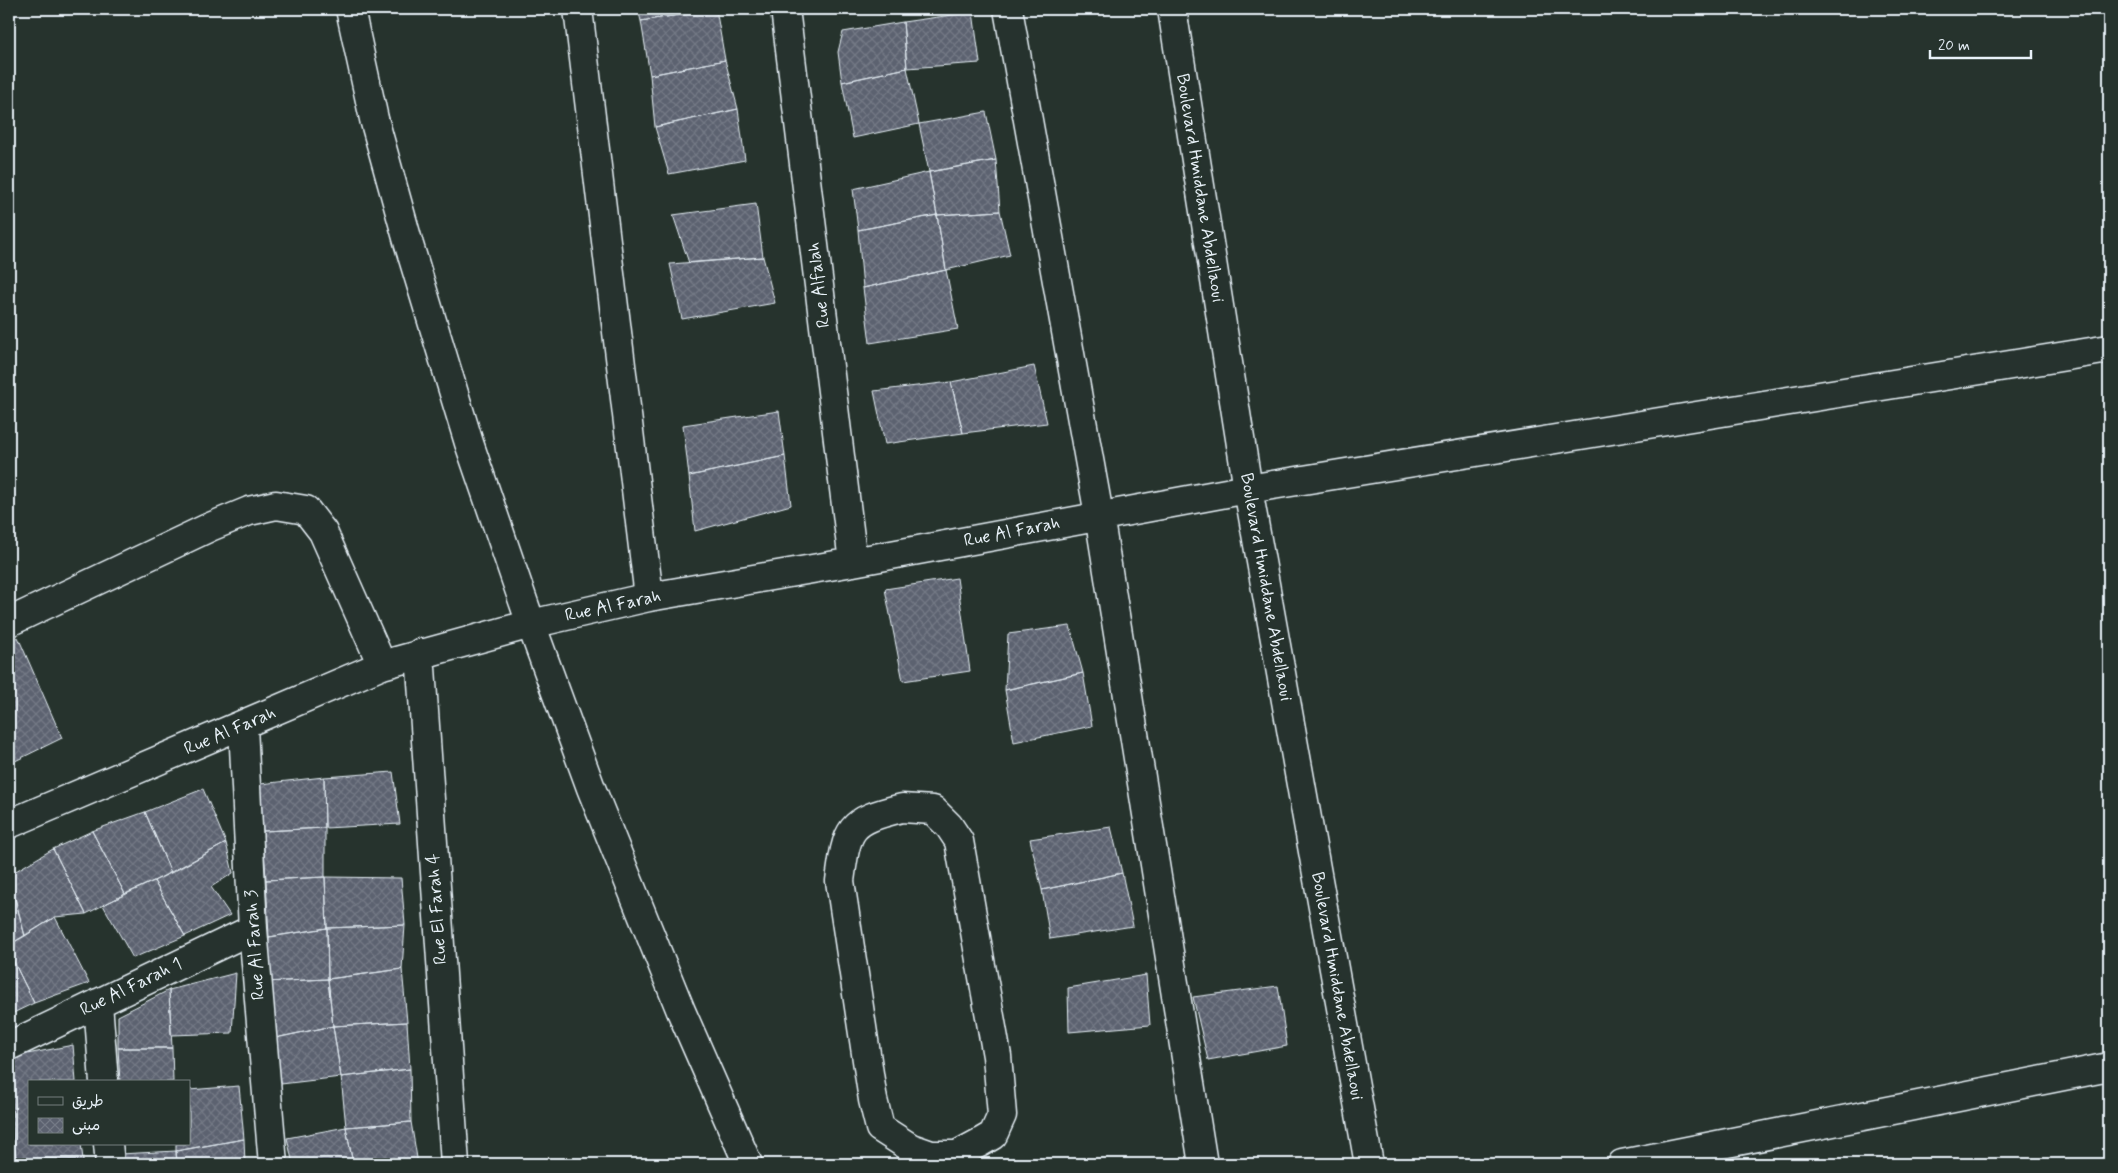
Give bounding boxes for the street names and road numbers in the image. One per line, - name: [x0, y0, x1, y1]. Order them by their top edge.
- street label: Boulevard Hmiddane Abdellaoui: [1170, 72, 1230, 304]
- street label: Rue Alfalah: [802, 241, 836, 329]
- street label: Boulevard Hmiddane Abdellaoui: [1234, 471, 1298, 703]
- street label: Rue Al Farah: [962, 511, 1062, 553]
- street label: Rue Al Farah: [563, 584, 663, 628]
- street label: Rue Al Farah: [180, 701, 280, 761]
- street label: Rue El Farah 4: [421, 852, 453, 966]
- street label: Boulevard Hmiddane Abdellaoui: [1305, 870, 1369, 1102]
- street label: Rue Al Farah 3: [239, 889, 271, 1001]
- street label: Rue Al Farah 1: [76, 952, 186, 1022]

